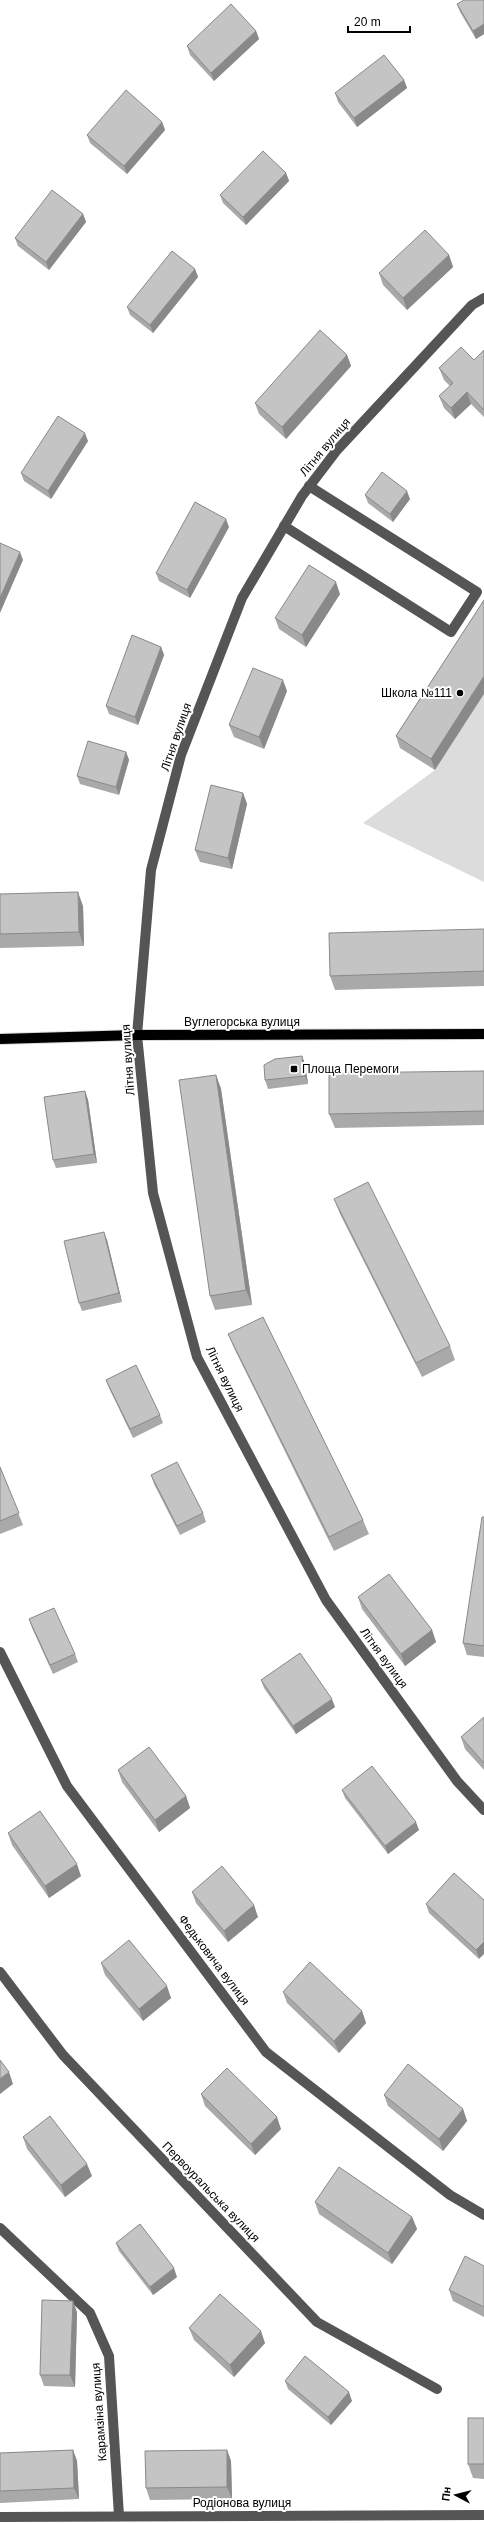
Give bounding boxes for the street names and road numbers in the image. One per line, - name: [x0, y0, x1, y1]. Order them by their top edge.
- street label: Літня вулиця: [297, 415, 353, 479]
- street label: Літня вулиця: [158, 701, 194, 773]
- street label: Вуглегорська вулиця: [184, 1015, 300, 1029]
- street label: Літня вулиця: [119, 1024, 137, 1096]
- street label: Літня вулиця: [203, 1344, 247, 1414]
- street label: Літня вулиця: [357, 1625, 411, 1691]
- street label: Федьковича вулиця: [176, 1912, 252, 2008]
- street label: Первоуральська вулиця: [159, 2139, 263, 2245]
- street label: Карамзіна вулиця: [89, 2362, 109, 2462]
- street label: Родіонова вулиця: [193, 2496, 291, 2510]

